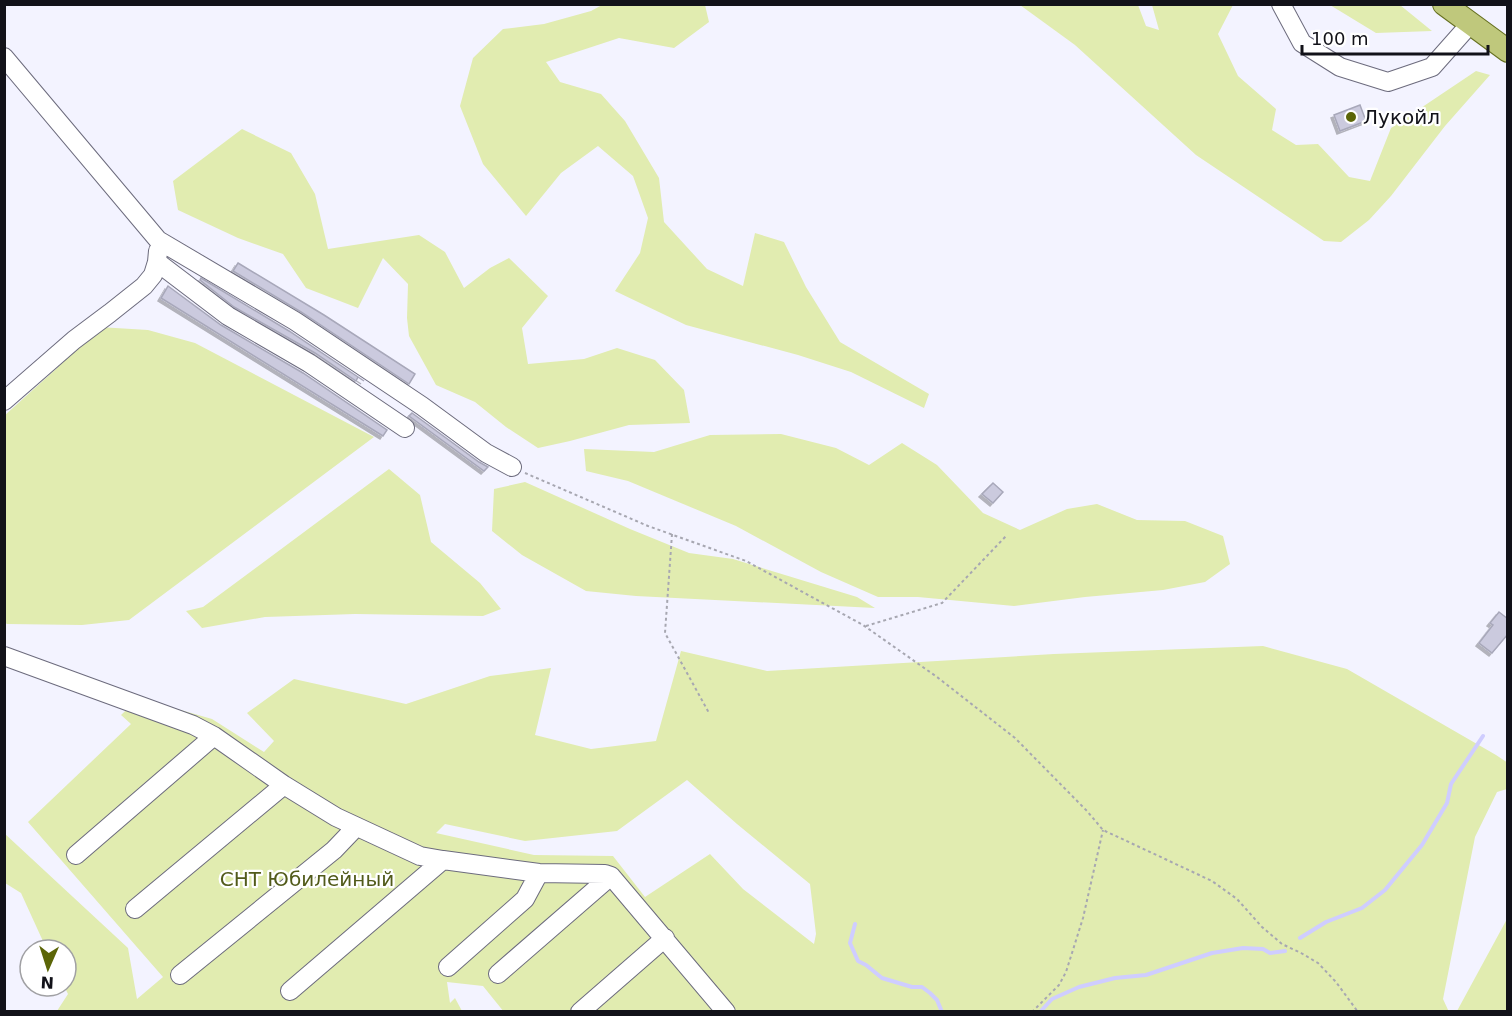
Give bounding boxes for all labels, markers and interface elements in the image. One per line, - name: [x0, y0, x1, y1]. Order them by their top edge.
- scale bar: [1302, 18, 1488, 56]
- text: 100 m: [1311, 28, 1369, 49]
- place label: Лукойл: [1363, 105, 1440, 129]
- marker: Лукойл: [1344, 110, 1358, 124]
- park label: СНТ Юбилейный: [220, 867, 394, 891]
- north arrow: [18, 938, 78, 998]
- text: N: [40, 973, 54, 992]

